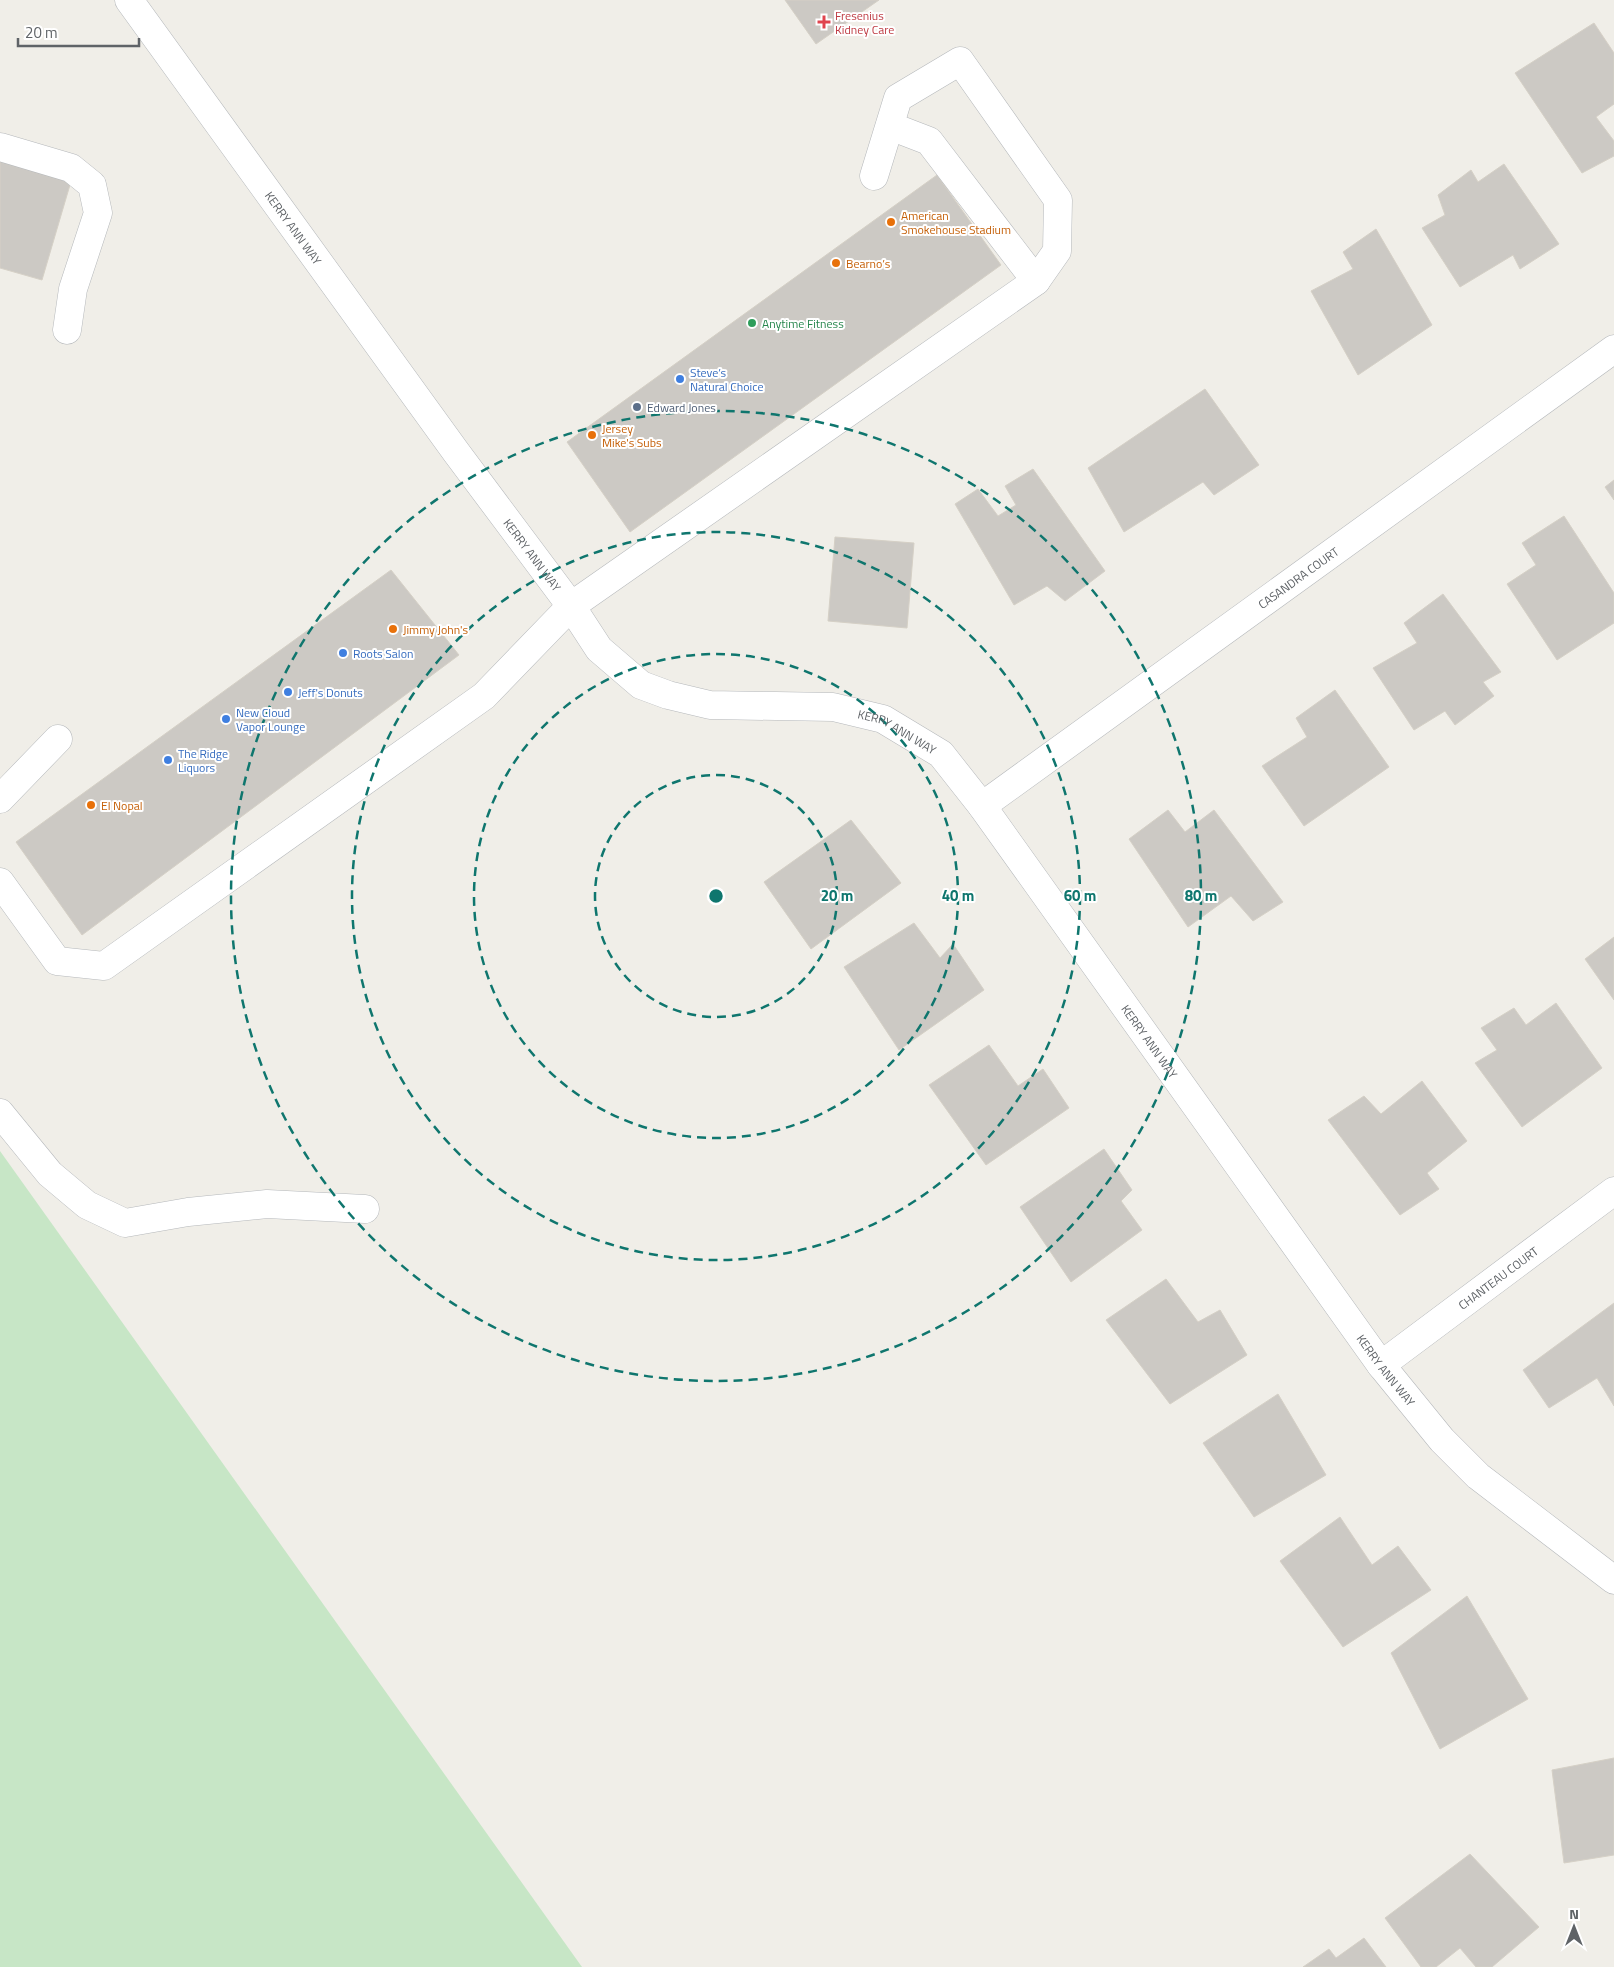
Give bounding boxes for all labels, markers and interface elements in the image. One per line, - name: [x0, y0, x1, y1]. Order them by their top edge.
- place label: Fresenius Kidney Care: [835, 6, 894, 39]
- scale bar: [18, 15, 139, 47]
- marker: Fresenius Kidney Care: [817, 15, 831, 29]
- text: 20 m: [25, 21, 58, 44]
- street label: KERRY ANN WAY: [261, 187, 327, 269]
- place label: American Smokehouse Stadium: [901, 206, 1011, 239]
- marker: American Smokehouse Stadium: [885, 216, 897, 228]
- place label: Bearno’s: [846, 254, 891, 273]
- marker: Bearno’s: [830, 257, 842, 269]
- place label: Anytime Fitness: [762, 314, 844, 333]
- marker: Anytime Fitness: [746, 317, 758, 329]
- place label: Steve’s Natural Choice: [690, 363, 763, 396]
- marker: Steve’s Natural Choice: [674, 373, 686, 385]
- place label: Edward Jones: [647, 398, 716, 417]
- marker: Edward Jones: [631, 401, 643, 413]
- place label: Jersey Mike's Subs: [602, 419, 662, 452]
- marker: Jersey Mike's Subs: [586, 429, 598, 441]
- street label: KERRY ANN WAY: [499, 514, 566, 595]
- street label: CASANDRA COURT: [1254, 541, 1343, 613]
- place label: Jimmy John's: [403, 620, 468, 639]
- marker: Jimmy John's: [387, 623, 399, 635]
- place label: Roots Salon: [353, 644, 413, 663]
- marker: Roots Salon: [337, 647, 349, 659]
- place label: Jeff's Donuts: [298, 683, 363, 702]
- marker: Jeff's Donuts: [282, 686, 294, 698]
- place label: New Cloud Vapor Lounge: [236, 703, 305, 736]
- street label: KERRY ANN WAY: [856, 704, 941, 759]
- marker: New Cloud Vapor Lounge: [220, 713, 232, 725]
- place label: The Ridge Liquors: [178, 744, 228, 777]
- marker: The Ridge Liquors: [162, 754, 174, 766]
- place label: El Nopal: [101, 796, 143, 815]
- marker: El Nopal: [85, 799, 97, 811]
- text: 20 m: [821, 884, 853, 907]
- text: 40 m: [942, 884, 974, 907]
- text: 60 m: [1064, 884, 1096, 907]
- text: 80 m: [1185, 884, 1217, 907]
- centre of rings: [707, 887, 725, 905]
- street label: KERRY ANN WAY: [1117, 1000, 1183, 1082]
- street label: CHANTEAU COURT: [1454, 1241, 1543, 1314]
- street label: KERRY ANN WAY: [1352, 1330, 1421, 1411]
- north arrow: [1549, 1902, 1599, 1952]
- text: N: [1569, 1903, 1579, 1924]

